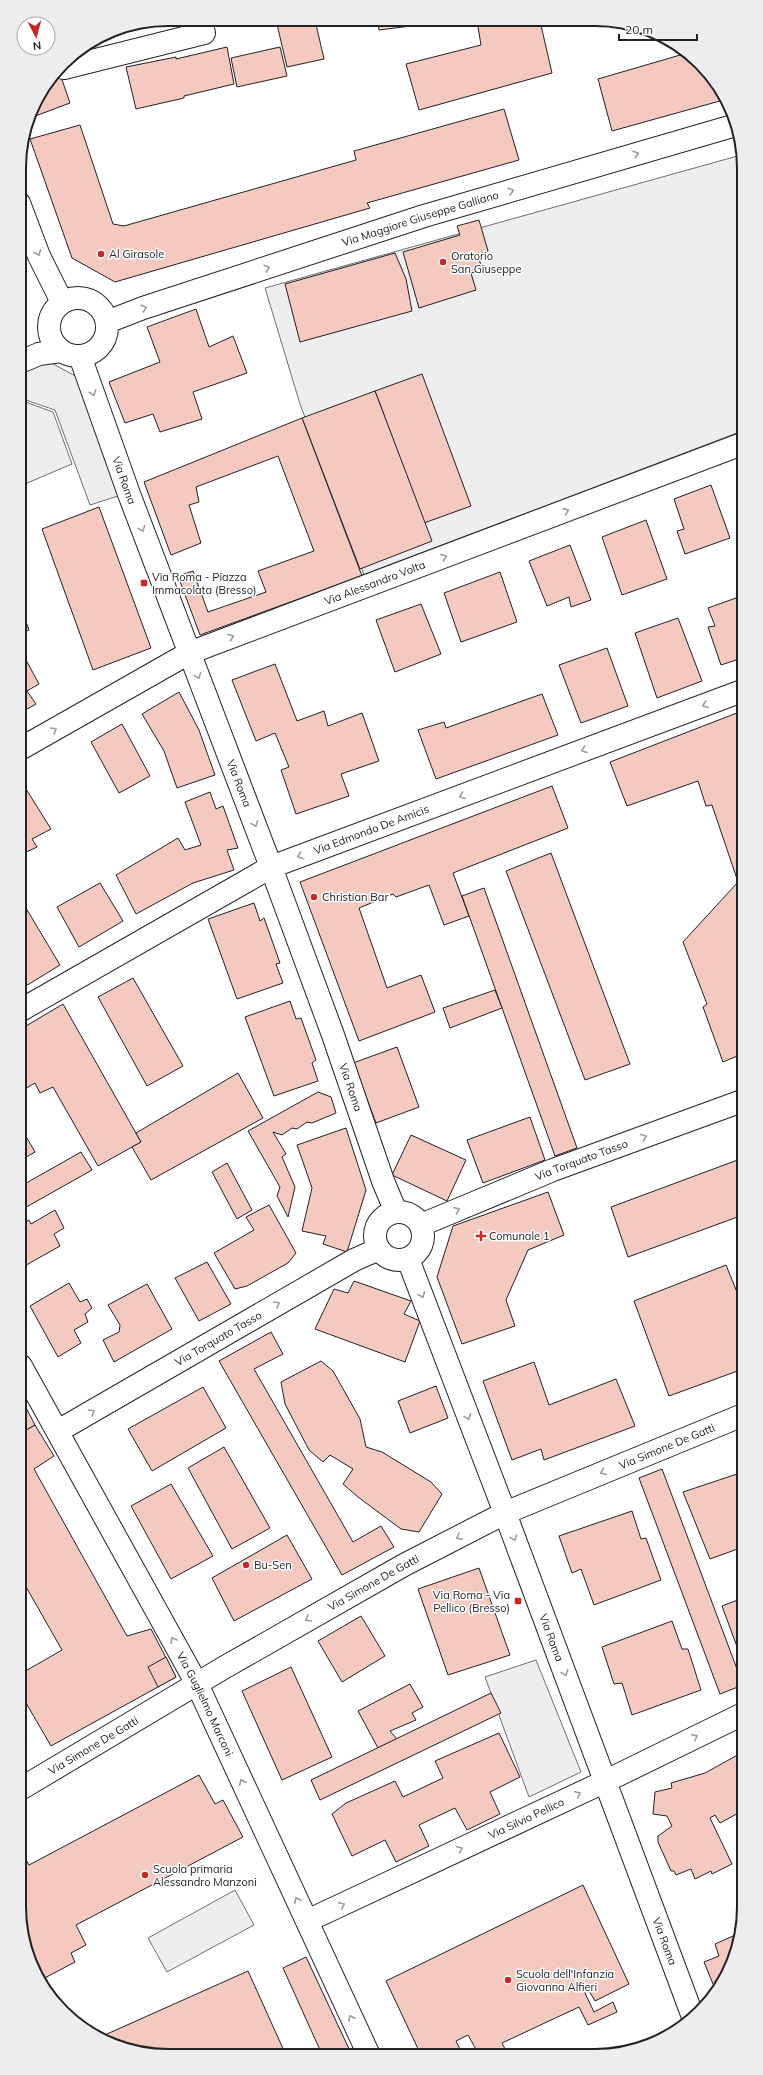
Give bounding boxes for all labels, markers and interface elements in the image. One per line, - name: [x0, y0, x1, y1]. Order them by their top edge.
- north arrow: [16, 16, 56, 56]
- scale bar: [619, 16, 697, 42]
- text: 20 m: [625, 22, 653, 37]
- text: N: [32, 39, 42, 53]
- one-way arrow: [632, 150, 639, 159]
- one-way arrow: [508, 187, 515, 196]
- street label: Via Maggiore Giuseppe Galliano: [340, 188, 500, 249]
- place label: Al Girasole: [109, 247, 164, 261]
- one-way arrow: [34, 249, 42, 256]
- marker: Al Girasole: [96, 249, 106, 259]
- place label: Oratorio San Giuseppe: [451, 249, 521, 276]
- marker: Oratorio San Giuseppe: [438, 257, 448, 267]
- one-way arrow: [263, 264, 270, 272]
- one-way arrow: [140, 305, 147, 313]
- one-way arrow: [88, 390, 96, 397]
- street label: Via Roma: [109, 455, 139, 506]
- one-way arrow: [562, 507, 569, 515]
- one-way arrow: [137, 525, 145, 532]
- one-way arrow: [441, 553, 448, 561]
- street label: Via Alessandro Volta: [322, 557, 427, 608]
- place label: Via Roma - Piazza Immacolata (Bresso): [152, 570, 256, 597]
- marker: Via Roma - Piazza Immacolata (Bresso): [139, 578, 149, 588]
- one-way arrow: [227, 633, 234, 641]
- one-way arrow: [193, 673, 201, 680]
- one-way arrow: [702, 700, 709, 708]
- one-way arrow: [50, 727, 57, 734]
- one-way arrow: [580, 746, 587, 754]
- street label: Via Roma: [224, 758, 255, 809]
- one-way arrow: [458, 791, 465, 799]
- street label: Via Edmondo De Amicis: [312, 802, 431, 857]
- one-way arrow: [250, 820, 258, 827]
- one-way arrow: [297, 851, 304, 859]
- place label: Christian Bar: [322, 890, 388, 904]
- marker: Christian Bar: [309, 892, 319, 902]
- street label: Via Roma: [336, 1062, 366, 1113]
- one-way arrow: [640, 1134, 647, 1142]
- street label: Via Torquato Tasso: [533, 1136, 630, 1184]
- one-way arrow: [453, 1207, 461, 1215]
- place label: Comunale 1: [489, 1229, 550, 1243]
- marker: Comunale 1: [476, 1231, 486, 1241]
- one-way arrow: [417, 1292, 425, 1299]
- one-way arrow: [273, 1302, 280, 1309]
- street label: Via Torquato Tasso: [172, 1308, 264, 1369]
- one-way arrow: [88, 1409, 95, 1416]
- one-way arrow: [464, 1413, 472, 1420]
- street label: Via Simone De Gatti: [617, 1420, 717, 1472]
- one-way arrow: [600, 1468, 607, 1476]
- one-way arrow: [456, 1532, 463, 1539]
- one-way arrow: [510, 1535, 518, 1542]
- street label: Via Simone De Gatti: [325, 1552, 421, 1614]
- place label: Bu-Sen: [254, 1558, 292, 1572]
- marker: Bu-Sen: [241, 1560, 251, 1570]
- place label: Via Roma - Via Pellico (Bresso): [433, 1588, 510, 1615]
- marker: Via Roma - Via Pellico (Bresso): [513, 1596, 523, 1606]
- street label: Via Roma: [536, 1612, 567, 1664]
- one-way arrow: [305, 1615, 313, 1622]
- one-way arrow: [170, 1637, 178, 1644]
- street label: Via Guglielmo Marconi: [174, 1649, 236, 1758]
- one-way arrow: [560, 1669, 568, 1676]
- street label: Via Simone De Gatti: [46, 1713, 141, 1778]
- one-way arrow: [690, 1735, 698, 1742]
- one-way arrow: [239, 1778, 247, 1785]
- one-way arrow: [573, 1791, 581, 1799]
- street label: Via Silvio Pellico: [486, 1795, 566, 1842]
- one-way arrow: [456, 1846, 463, 1854]
- place label: Scuola primaria Alessandro Manzoni: [153, 1862, 257, 1889]
- marker: Scuola primaria Alessandro Manzoni: [140, 1870, 150, 1880]
- one-way arrow: [294, 1896, 302, 1904]
- one-way arrow: [338, 1902, 346, 1910]
- street label: Via Roma: [649, 1915, 680, 1967]
- place label: Scuola dell'Infanzia Giovanna Alfieri: [516, 1967, 614, 1994]
- marker: Scuola dell'Infanzia Giovanna Alfieri: [503, 1975, 513, 1985]
- one-way arrow: [348, 2014, 356, 2022]

